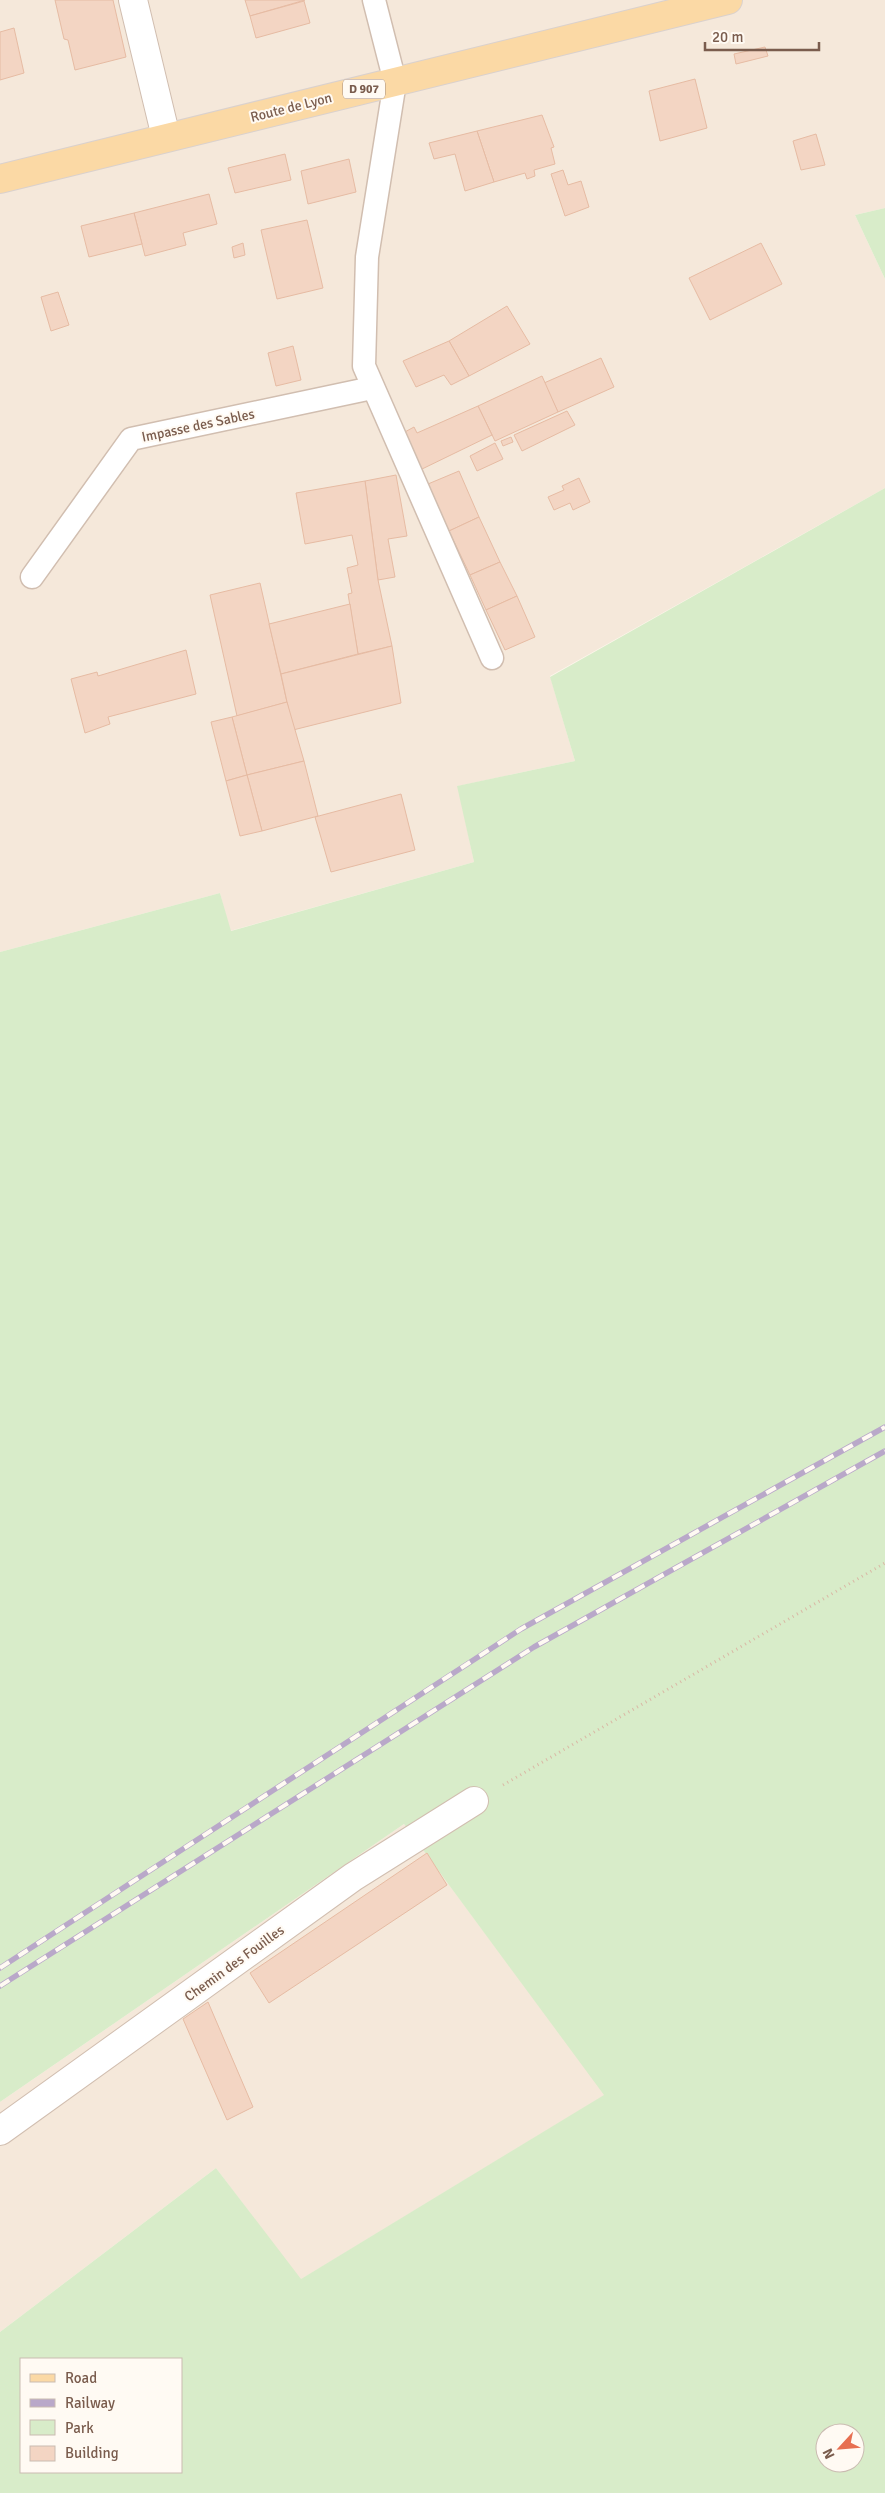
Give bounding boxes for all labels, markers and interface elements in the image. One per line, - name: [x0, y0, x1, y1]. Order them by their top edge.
- scale bar: [705, 20, 819, 52]
- text: 20 m: [712, 28, 743, 46]
- road number: D 907: [343, 80, 385, 98]
- street label: Route de Lyon: [249, 89, 334, 126]
- street label: Impasse des Sables: [140, 405, 256, 446]
- street label: Chemin des Fouilles: [181, 1922, 287, 2005]
- legend: [20, 2358, 182, 2473]
- text: Road: [65, 2369, 97, 2387]
- text: Railway: [65, 2394, 115, 2412]
- text: Park: [65, 2419, 94, 2437]
- north arrow: [815, 2423, 865, 2473]
- text: Building: [65, 2444, 119, 2462]
- text: N: [819, 2445, 839, 2462]

